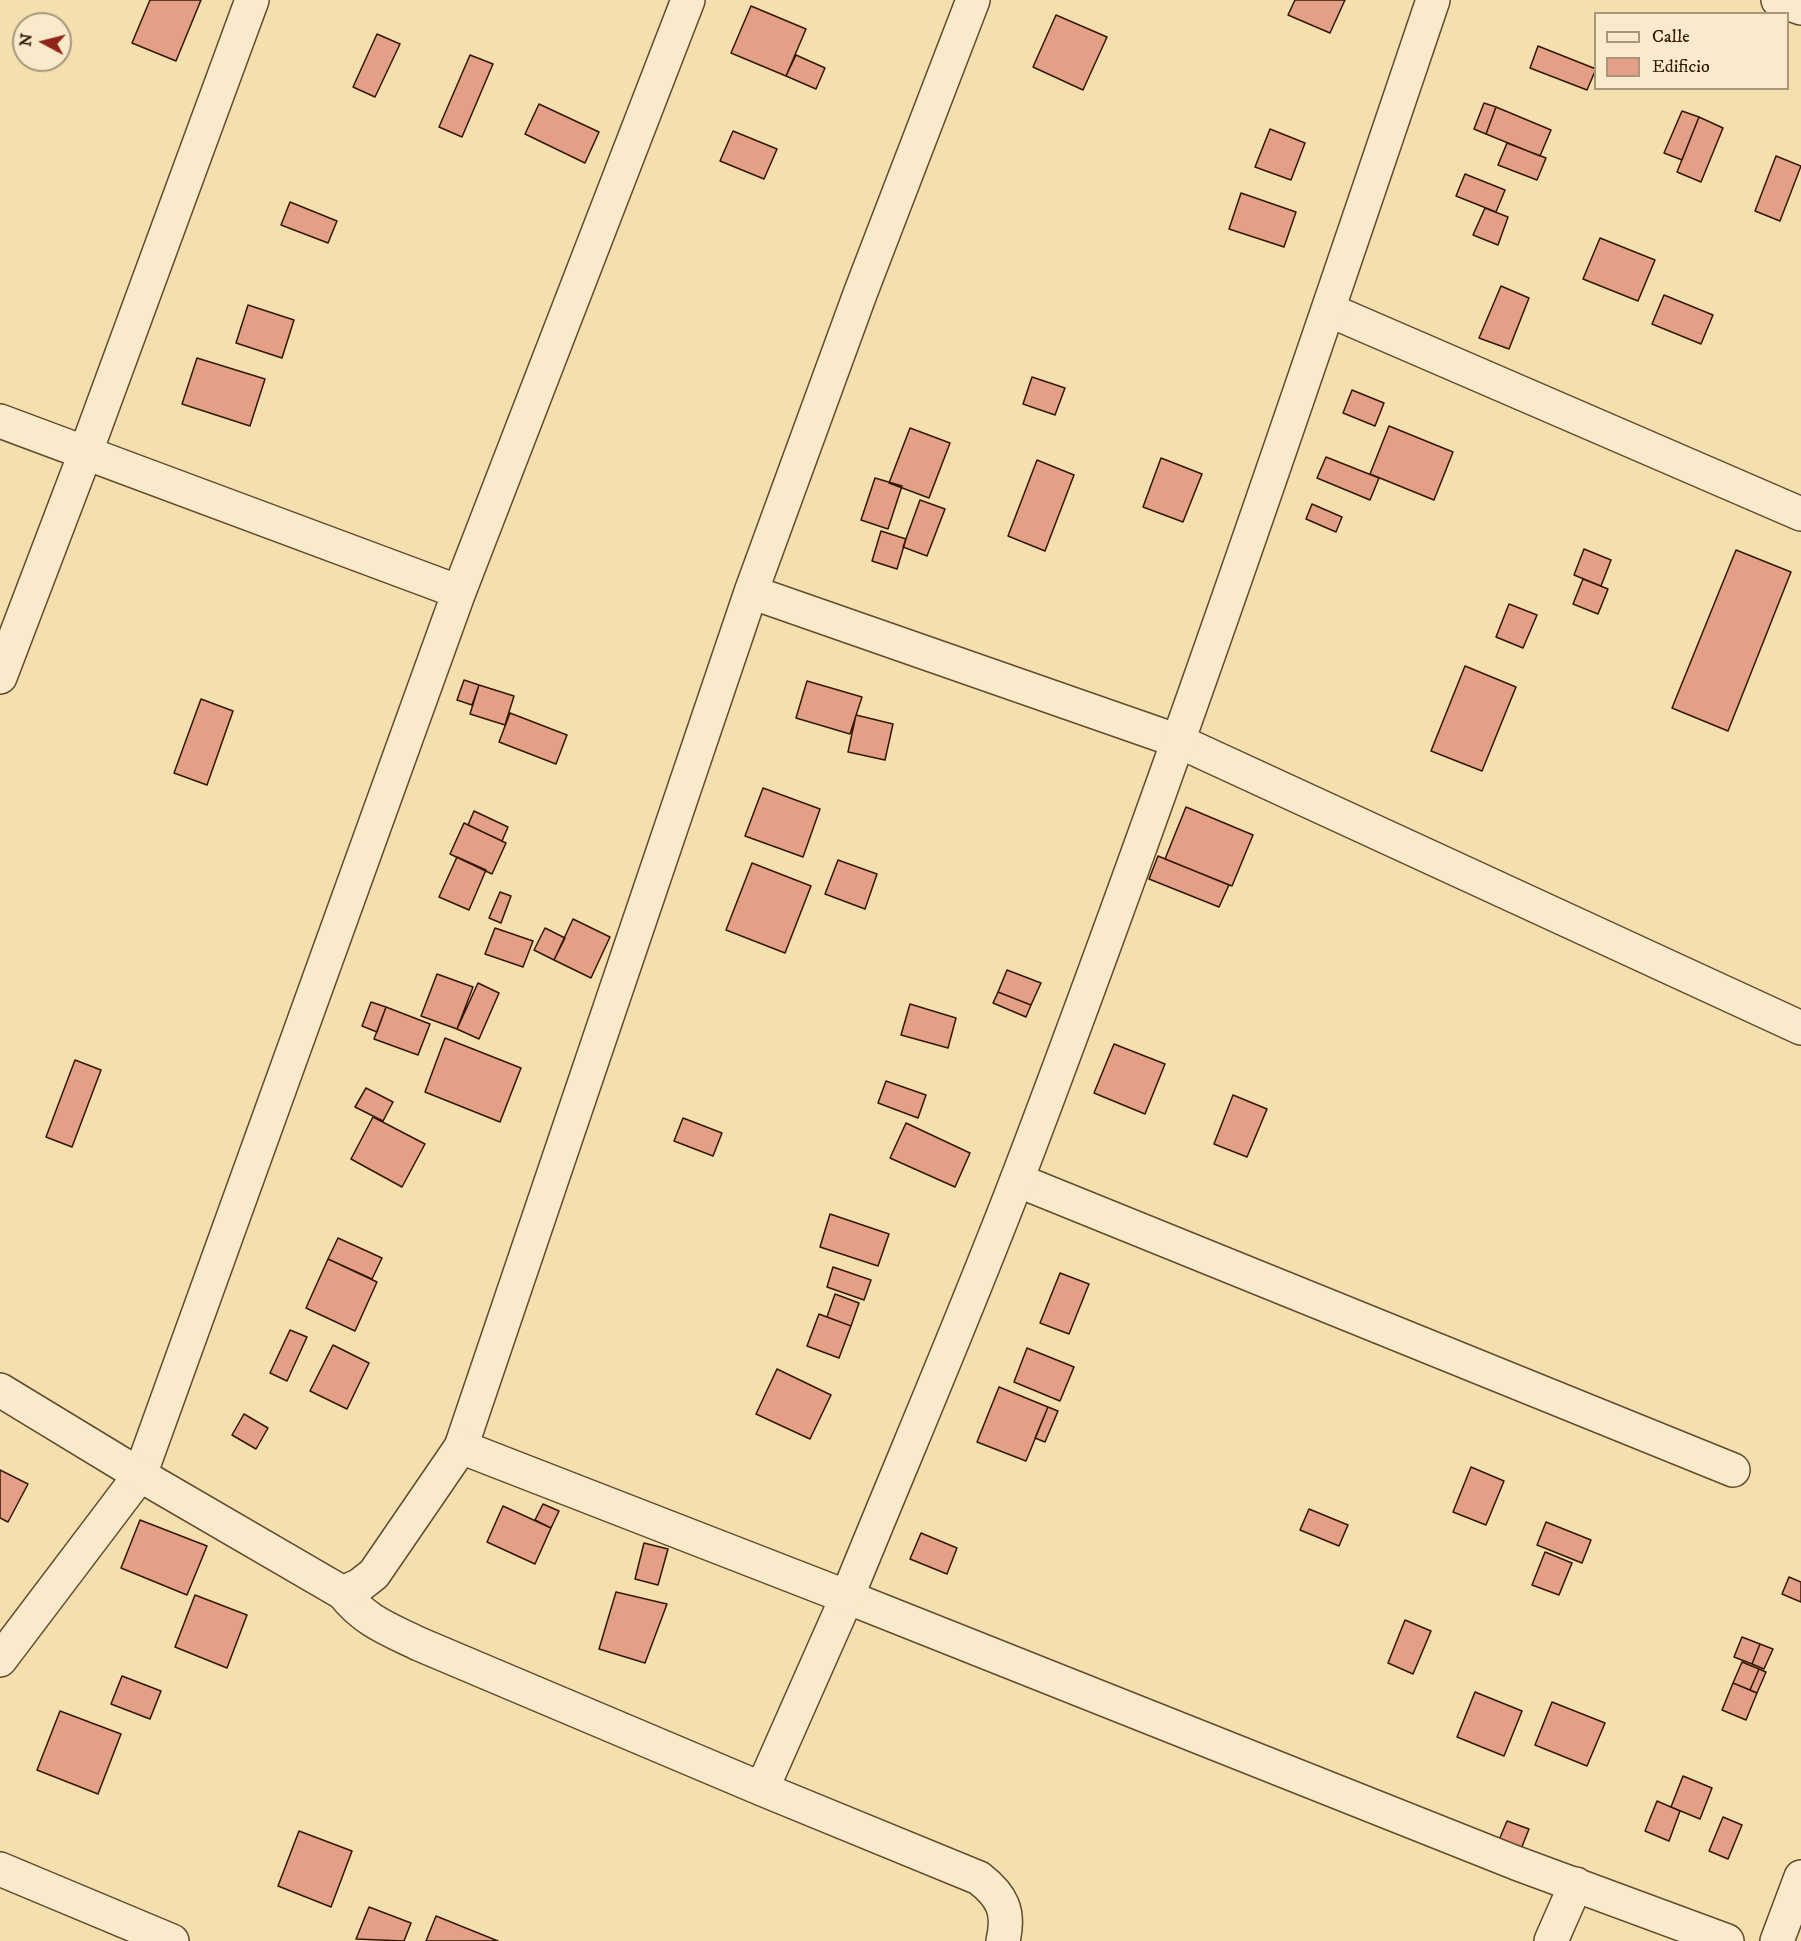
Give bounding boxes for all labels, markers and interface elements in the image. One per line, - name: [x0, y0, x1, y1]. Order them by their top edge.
- north arrow: [12, 12, 72, 72]
- legend: [1594, 12, 1789, 90]
- text: Calle: [1652, 26, 1690, 48]
- text: N: [15, 32, 37, 48]
- text: Edificio: [1652, 56, 1710, 78]

